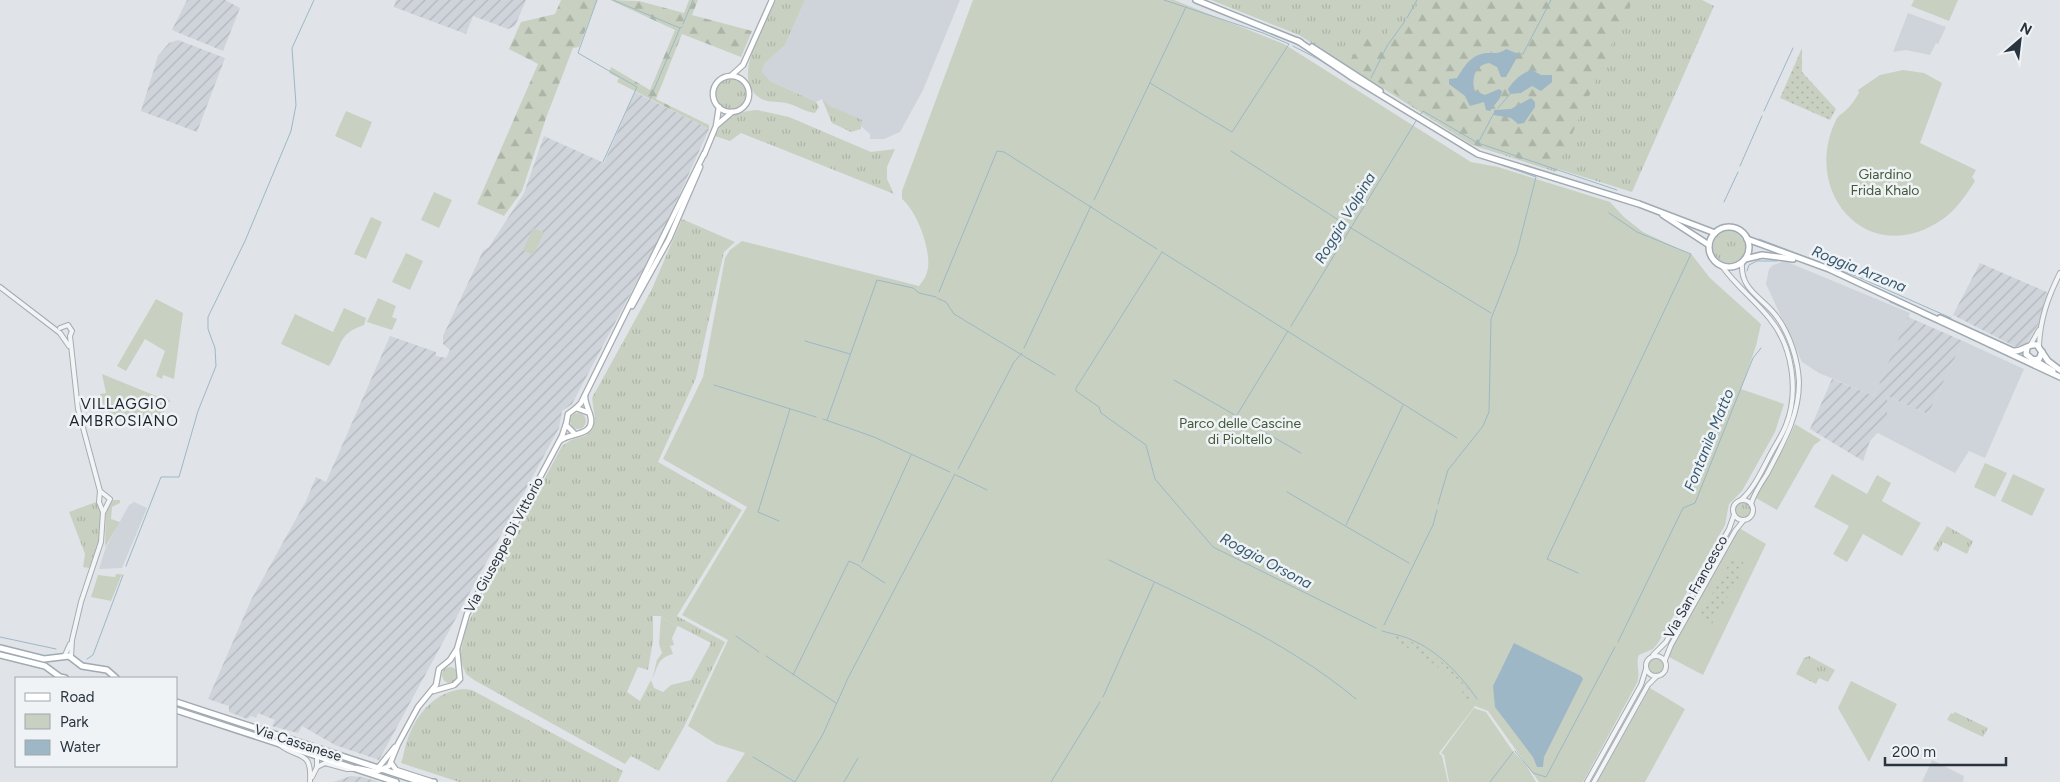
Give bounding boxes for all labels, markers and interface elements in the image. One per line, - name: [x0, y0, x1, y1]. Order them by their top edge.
- north arrow: [1995, 15, 2045, 65]
- text: N: [2017, 19, 2035, 39]
- park label: Giardino Frida Khalo: [1851, 166, 1919, 199]
- water label: Roggia Volpina: [1311, 169, 1379, 267]
- water label: Roggia Arzona: [1809, 242, 1909, 296]
- water label: Fontanile Matto: [1680, 386, 1738, 494]
- district label: VILLAGGIO AMBROSIANO: [69, 395, 179, 430]
- park label: Parco delle Cascine di Pioltello: [1179, 415, 1301, 448]
- street label: Via Giuseppe Di Vittorio: [461, 474, 547, 616]
- water label: Roggia Orsona: [1217, 529, 1315, 593]
- street label: Via San Francesco: [1661, 533, 1731, 641]
- legend: [15, 677, 178, 767]
- text: Road: [60, 688, 95, 706]
- text: Park: [60, 713, 89, 731]
- street label: Via Cassanese: [252, 721, 344, 765]
- scale bar: [1885, 734, 2006, 766]
- text: Water: [60, 738, 100, 756]
- text: 200 m: [1892, 743, 1936, 761]

